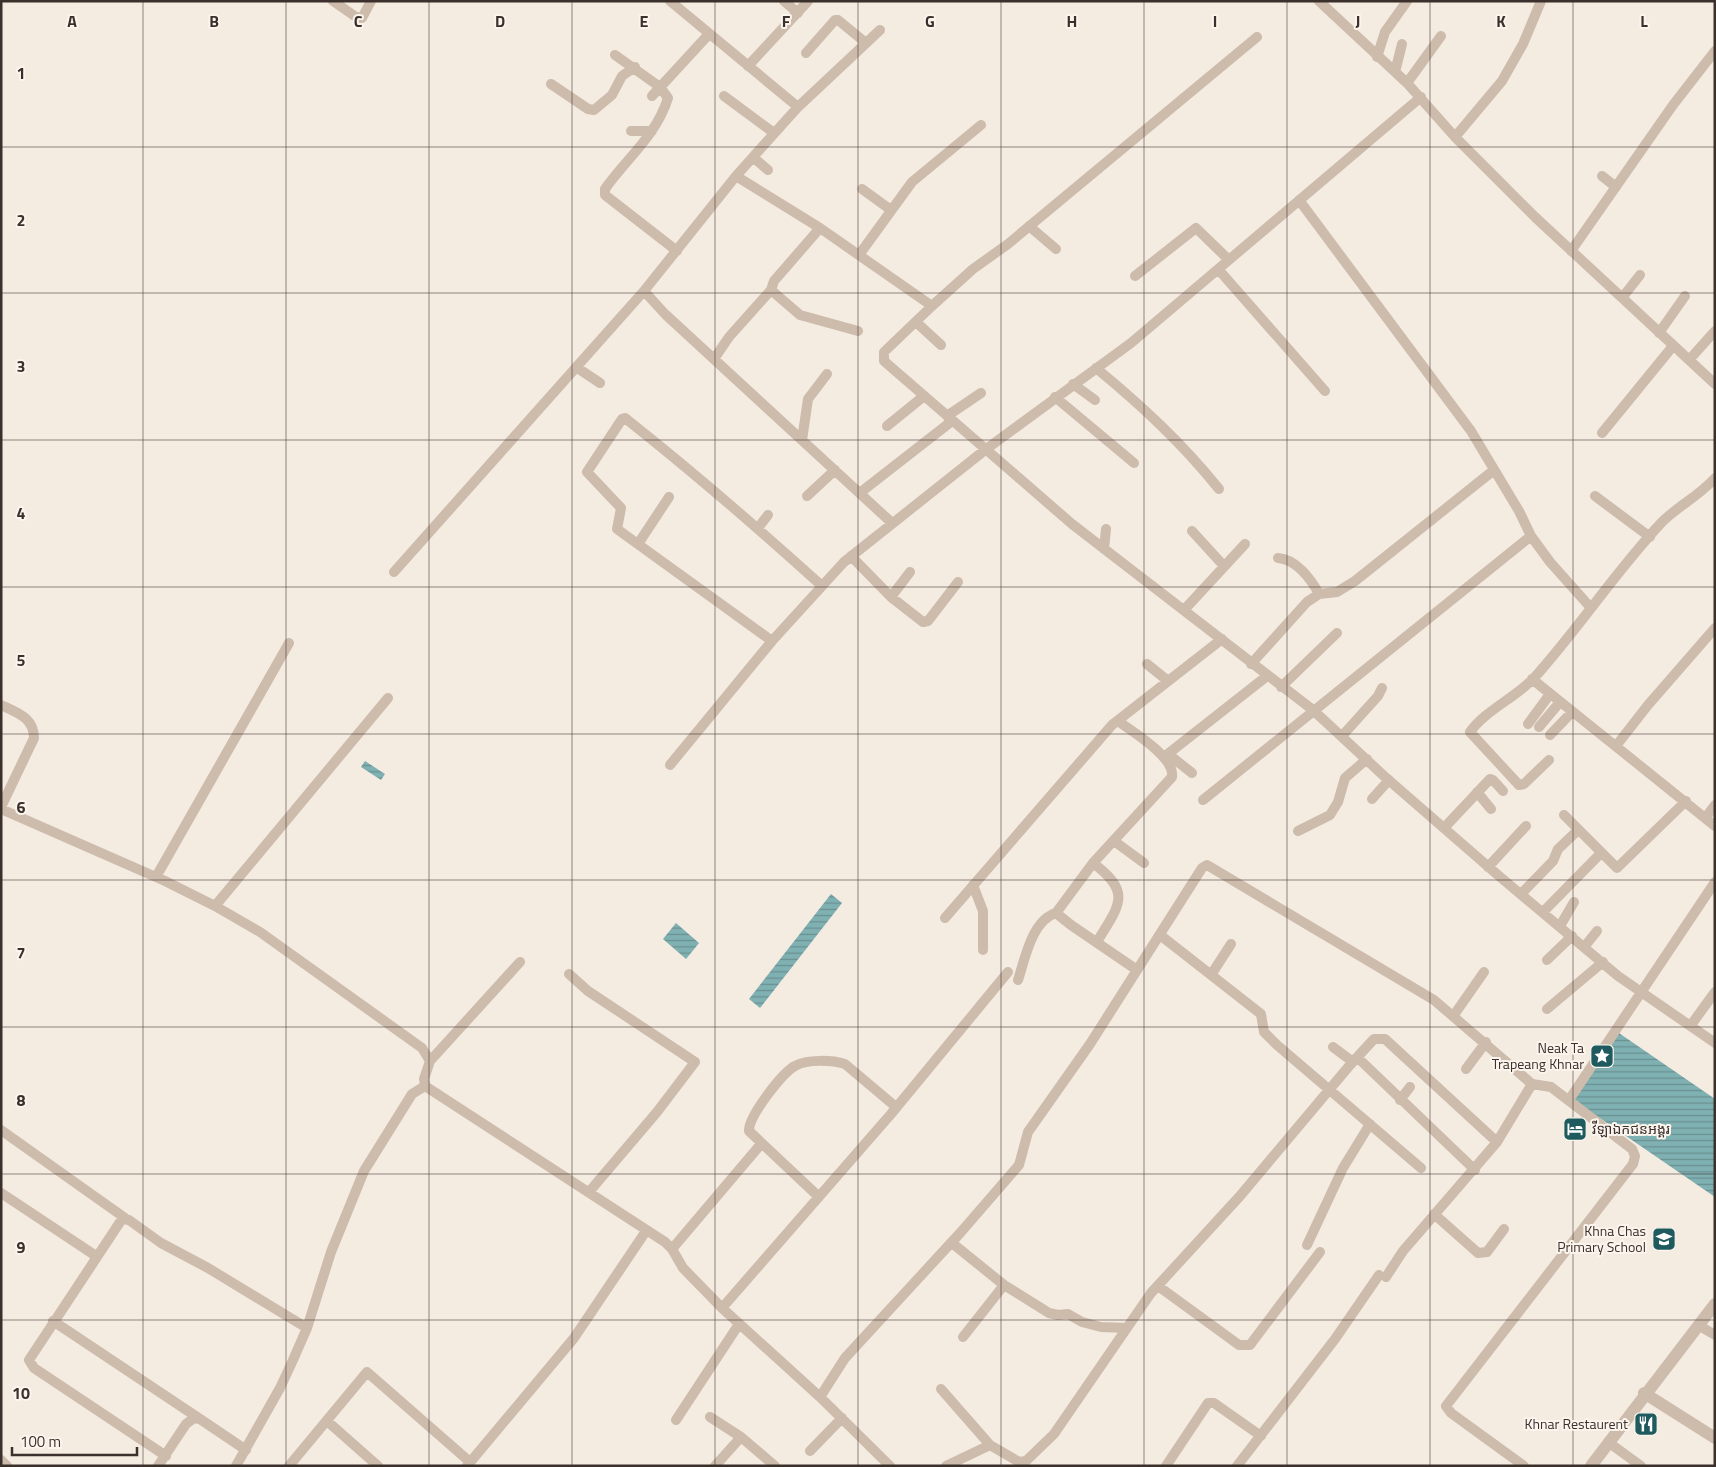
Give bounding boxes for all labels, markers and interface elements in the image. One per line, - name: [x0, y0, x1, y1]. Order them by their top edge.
- text: A: [67, 9, 77, 33]
- text: B: [209, 9, 219, 33]
- text: C: [354, 9, 363, 33]
- text: D: [495, 9, 505, 33]
- text: E: [640, 9, 649, 33]
- text: F: [782, 9, 791, 33]
- text: G: [925, 9, 935, 33]
- text: H: [1067, 9, 1077, 33]
- text: I: [1213, 9, 1217, 33]
- text: J: [1356, 9, 1360, 33]
- text: K: [1496, 9, 1506, 33]
- text: L: [1640, 9, 1648, 33]
- text: 1: [17, 61, 25, 85]
- text: 2: [17, 208, 25, 232]
- text: 3: [17, 354, 25, 378]
- text: 4: [17, 501, 26, 525]
- text: 5: [17, 648, 26, 672]
- text: 6: [17, 795, 26, 819]
- text: 7: [17, 941, 25, 965]
- place label: Neak Ta Trapeang Khnar: [1492, 1037, 1584, 1074]
- place icon: Neak Ta Trapeang Khnar: [1589, 1043, 1615, 1069]
- text: 8: [17, 1088, 26, 1112]
- hotel icon: វីឡាឯកជនអង្គរ: [1562, 1116, 1588, 1142]
- place label: វីឡាឯកជនអង្គរ: [1591, 1118, 1670, 1139]
- place label: Khna Chas Primary School: [1557, 1220, 1646, 1257]
- school or university icon: Khna Chas Primary School: [1651, 1226, 1677, 1252]
- text: 9: [17, 1235, 26, 1259]
- text: 10: [12, 1381, 30, 1405]
- restaurant icon: Khnar Restaurent: [1633, 1411, 1659, 1437]
- place label: Khnar Restaurent: [1524, 1413, 1628, 1434]
- scale bar: [12, 1424, 138, 1456]
- text: 100 m: [20, 1430, 61, 1453]

